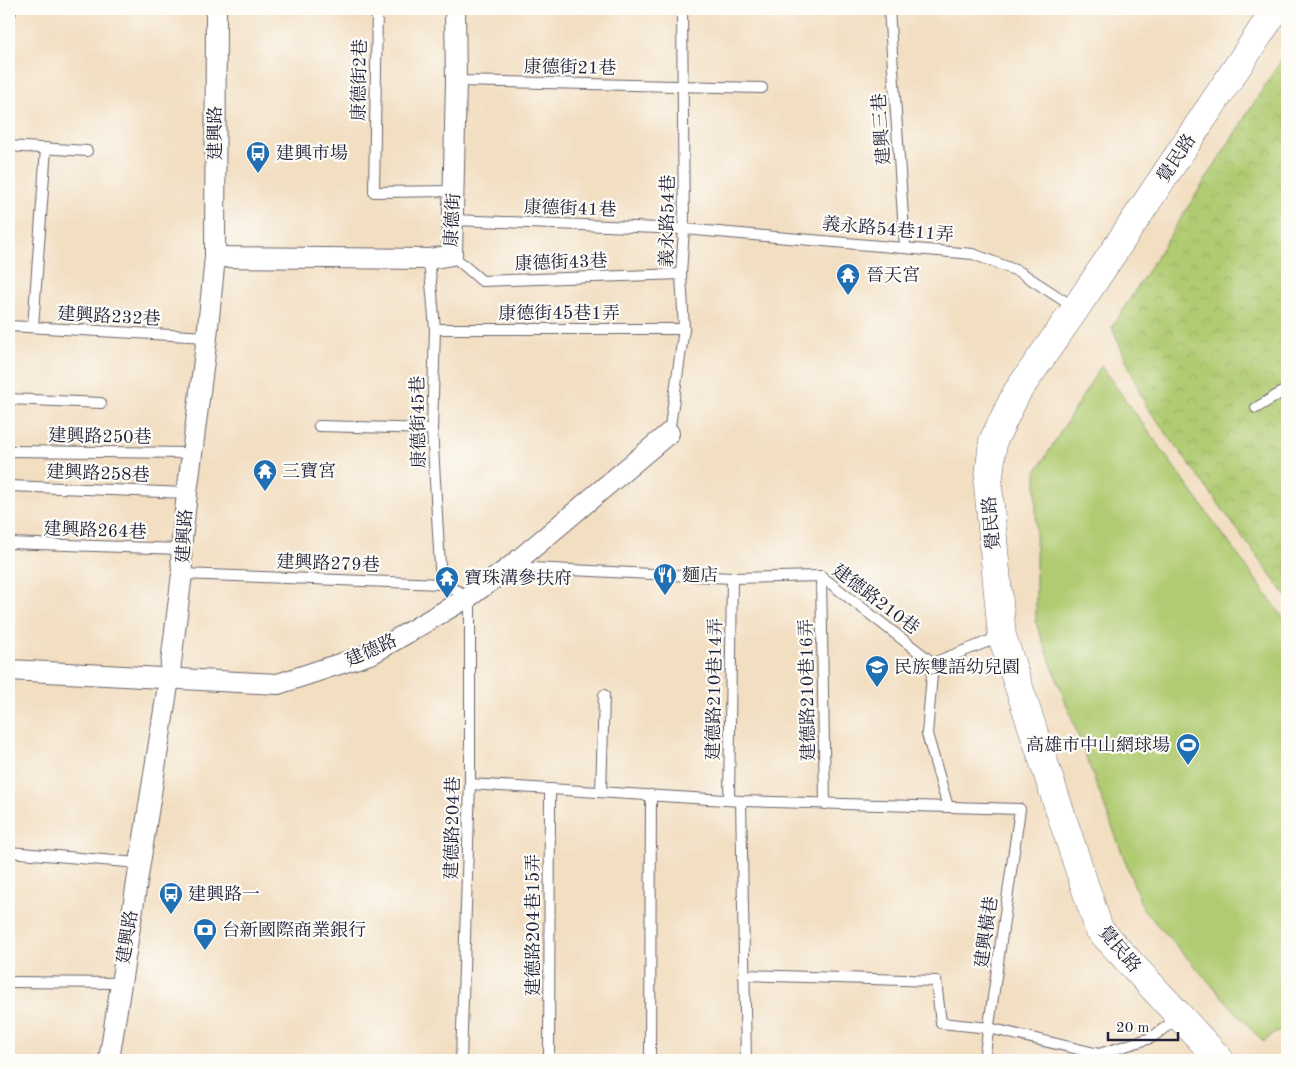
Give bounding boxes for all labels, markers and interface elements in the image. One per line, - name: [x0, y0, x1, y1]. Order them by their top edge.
- street label: 康德街2巷: [348, 39, 370, 121]
- street label: 康德街21巷: [523, 56, 617, 78]
- street label: 建興三巷: [869, 92, 893, 166]
- street label: 建興路: [205, 106, 225, 160]
- street label: 覺民路: [1153, 130, 1199, 186]
- bus stop icon: 建興市場: [245, 140, 271, 174]
- place label: 建興市場: [276, 143, 348, 163]
- street label: 義永路54巷: [656, 174, 678, 268]
- street label: 康德街: [441, 193, 463, 247]
- street label: 康德街41巷: [523, 196, 617, 220]
- street label: 義永路54巷11弄: [821, 213, 955, 245]
- street label: 康德街43巷: [514, 250, 608, 274]
- temple icon: 晉天宮: [835, 262, 861, 296]
- place label: 晉天宮: [866, 265, 920, 285]
- street label: 建興路232巷: [57, 303, 161, 329]
- street label: 康德街45巷1弄: [498, 303, 620, 323]
- street label: 康德街45巷: [407, 375, 429, 469]
- street label: 建興路250巷: [48, 425, 152, 447]
- temple icon: 三寶宮: [252, 458, 278, 492]
- street label: 建興路258巷: [46, 461, 150, 485]
- place label: 三寶宮: [282, 461, 336, 481]
- street label: 覺民路: [979, 495, 1003, 551]
- street label: 建興路: [173, 509, 195, 563]
- street label: 建興路264巷: [43, 518, 147, 542]
- street label: 建興路279巷: [276, 551, 380, 575]
- street label: 建德路210巷: [829, 560, 923, 638]
- restaurant icon: 麵店: [652, 562, 678, 596]
- temple icon: 寶珠溝參扶府: [434, 565, 460, 599]
- place label: 麵店: [682, 565, 718, 585]
- place label: 寶珠溝參扶府: [464, 568, 572, 588]
- street label: 建德路210巷14弄: [703, 618, 725, 760]
- street label: 建德路210巷16弄: [796, 619, 818, 761]
- street label: 建德路: [342, 630, 400, 670]
- school or university icon: 民族雙語幼兒園: [864, 654, 890, 688]
- place label: 民族雙語幼兒園: [894, 657, 1020, 677]
- sports icon: 高雄市中山網球場: [1175, 732, 1201, 766]
- place label: 高雄市中山網球場: [1026, 735, 1170, 755]
- street label: 建德路204巷: [441, 776, 463, 880]
- street label: 建德路204巷15弄: [523, 854, 543, 996]
- bus stop icon: 建興路一: [158, 881, 184, 915]
- place label: 建興路一: [188, 884, 260, 904]
- street label: 建興橫巷: [971, 895, 1001, 969]
- street label: 建興路: [113, 909, 141, 965]
- bank icon: 台新國際商業銀行: [192, 917, 218, 951]
- place label: 台新國際商業銀行: [222, 920, 366, 940]
- street label: 覺民路: [1095, 922, 1145, 976]
- scale bar: [1108, 1009, 1178, 1041]
- text: 20 m: [1116, 1021, 1150, 1036]

